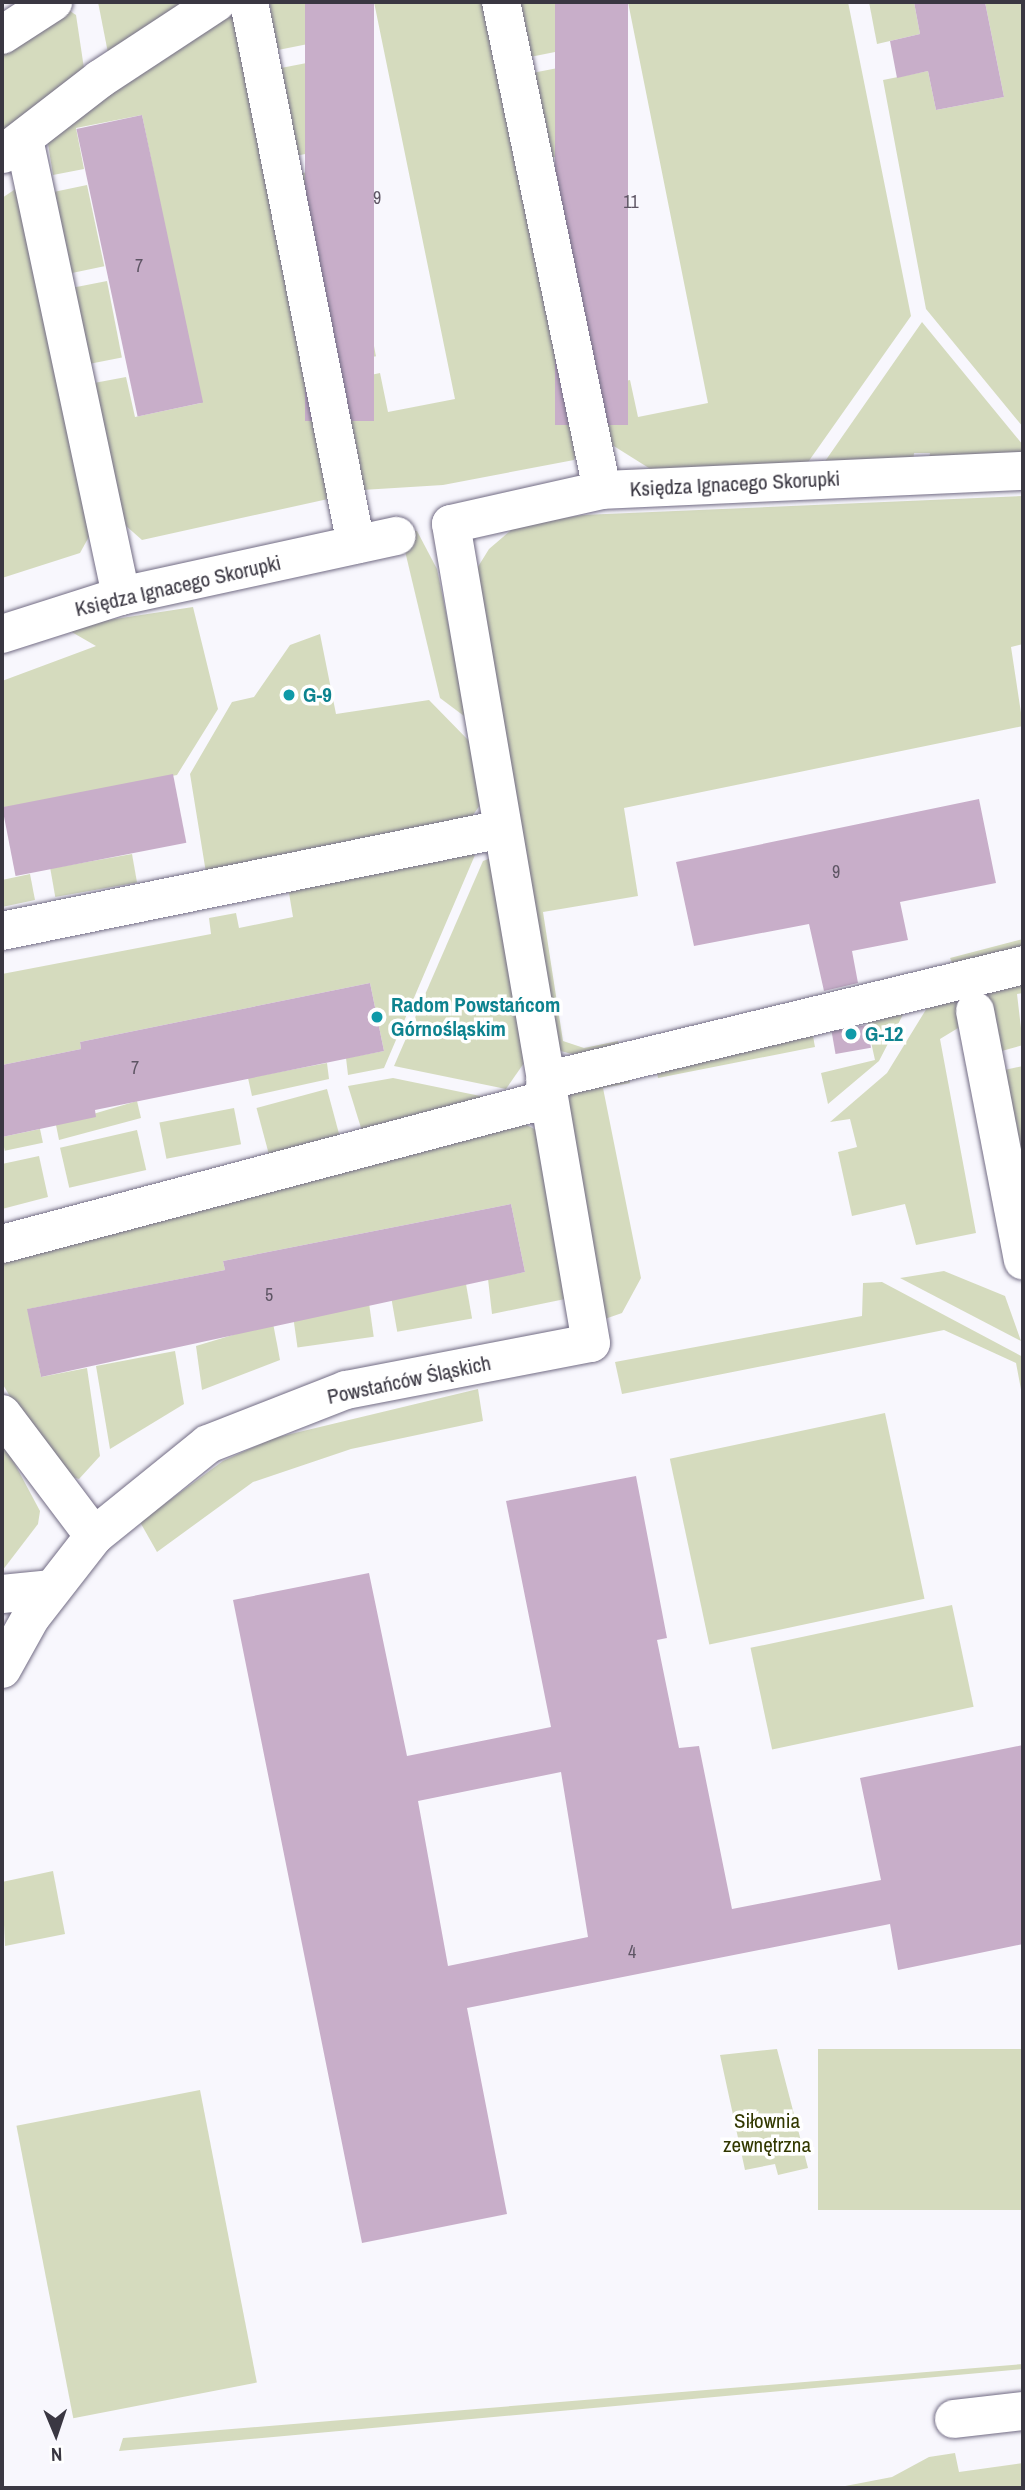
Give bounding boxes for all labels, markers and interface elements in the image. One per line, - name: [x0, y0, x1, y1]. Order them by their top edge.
- house number: 9: [373, 187, 381, 209]
- house number: 11: [623, 191, 639, 213]
- house number: 7: [135, 255, 143, 277]
- street label: Księdza Ignacego Skorupki: [629, 466, 841, 502]
- street label: Księdza Ignacego Skorupki: [73, 550, 283, 622]
- place label: G-9: [303, 682, 332, 708]
- marker: G-9: [281, 687, 297, 703]
- house number: 9: [832, 861, 840, 883]
- place label: Radom Powstańcom Górnośląskim: [391, 992, 560, 1042]
- marker: Radom Powstańcom Górnośląskim: [369, 1009, 385, 1025]
- place label: G-12: [865, 1021, 903, 1047]
- marker: G-12: [843, 1026, 859, 1042]
- house number: 7: [131, 1057, 139, 1079]
- house number: 5: [265, 1284, 273, 1306]
- street label: Powstańców Śląskich: [325, 1350, 493, 1410]
- house number: 4: [628, 1941, 636, 1963]
- park label: Siłownia zewnętrzna: [723, 2108, 811, 2158]
- north arrow: [21, 2399, 91, 2469]
- text: N: [51, 2442, 63, 2468]

